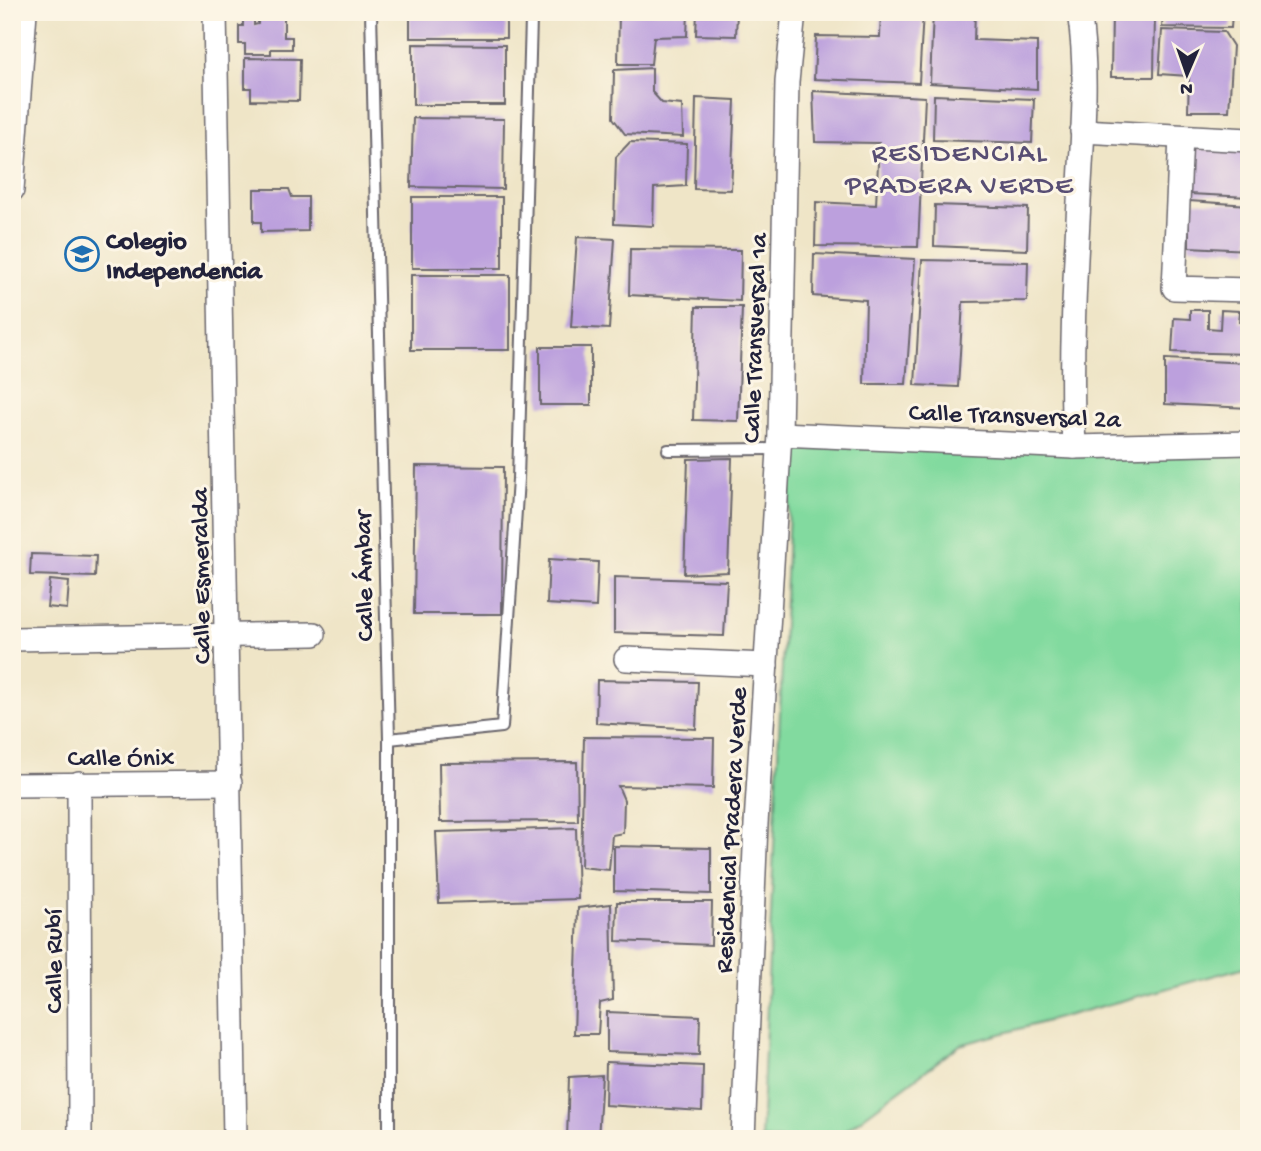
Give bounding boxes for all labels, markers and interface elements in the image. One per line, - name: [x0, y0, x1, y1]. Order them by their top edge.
- north arrow: [1152, 38, 1222, 108]
- text: N: [1180, 76, 1193, 99]
- district label: RESIDENCIAL PRADERA VERDE: [844, 139, 1075, 204]
- place label: Colegio Independencia: [106, 228, 263, 289]
- street label: Calle Transversal 1a: [738, 231, 777, 444]
- school or university icon: Colegio Independencia: [63, 235, 101, 273]
- street label: Calle Transversal 2a: [908, 399, 1123, 438]
- street label: Calle Esmeralda: [186, 486, 221, 664]
- street label: Calle Ámbar: [350, 508, 383, 642]
- street label: Residencial Pradera Verde: [711, 686, 756, 974]
- street label: Calle Ónix: [68, 745, 175, 776]
- street label: Calle Rubí: [41, 907, 72, 1013]

